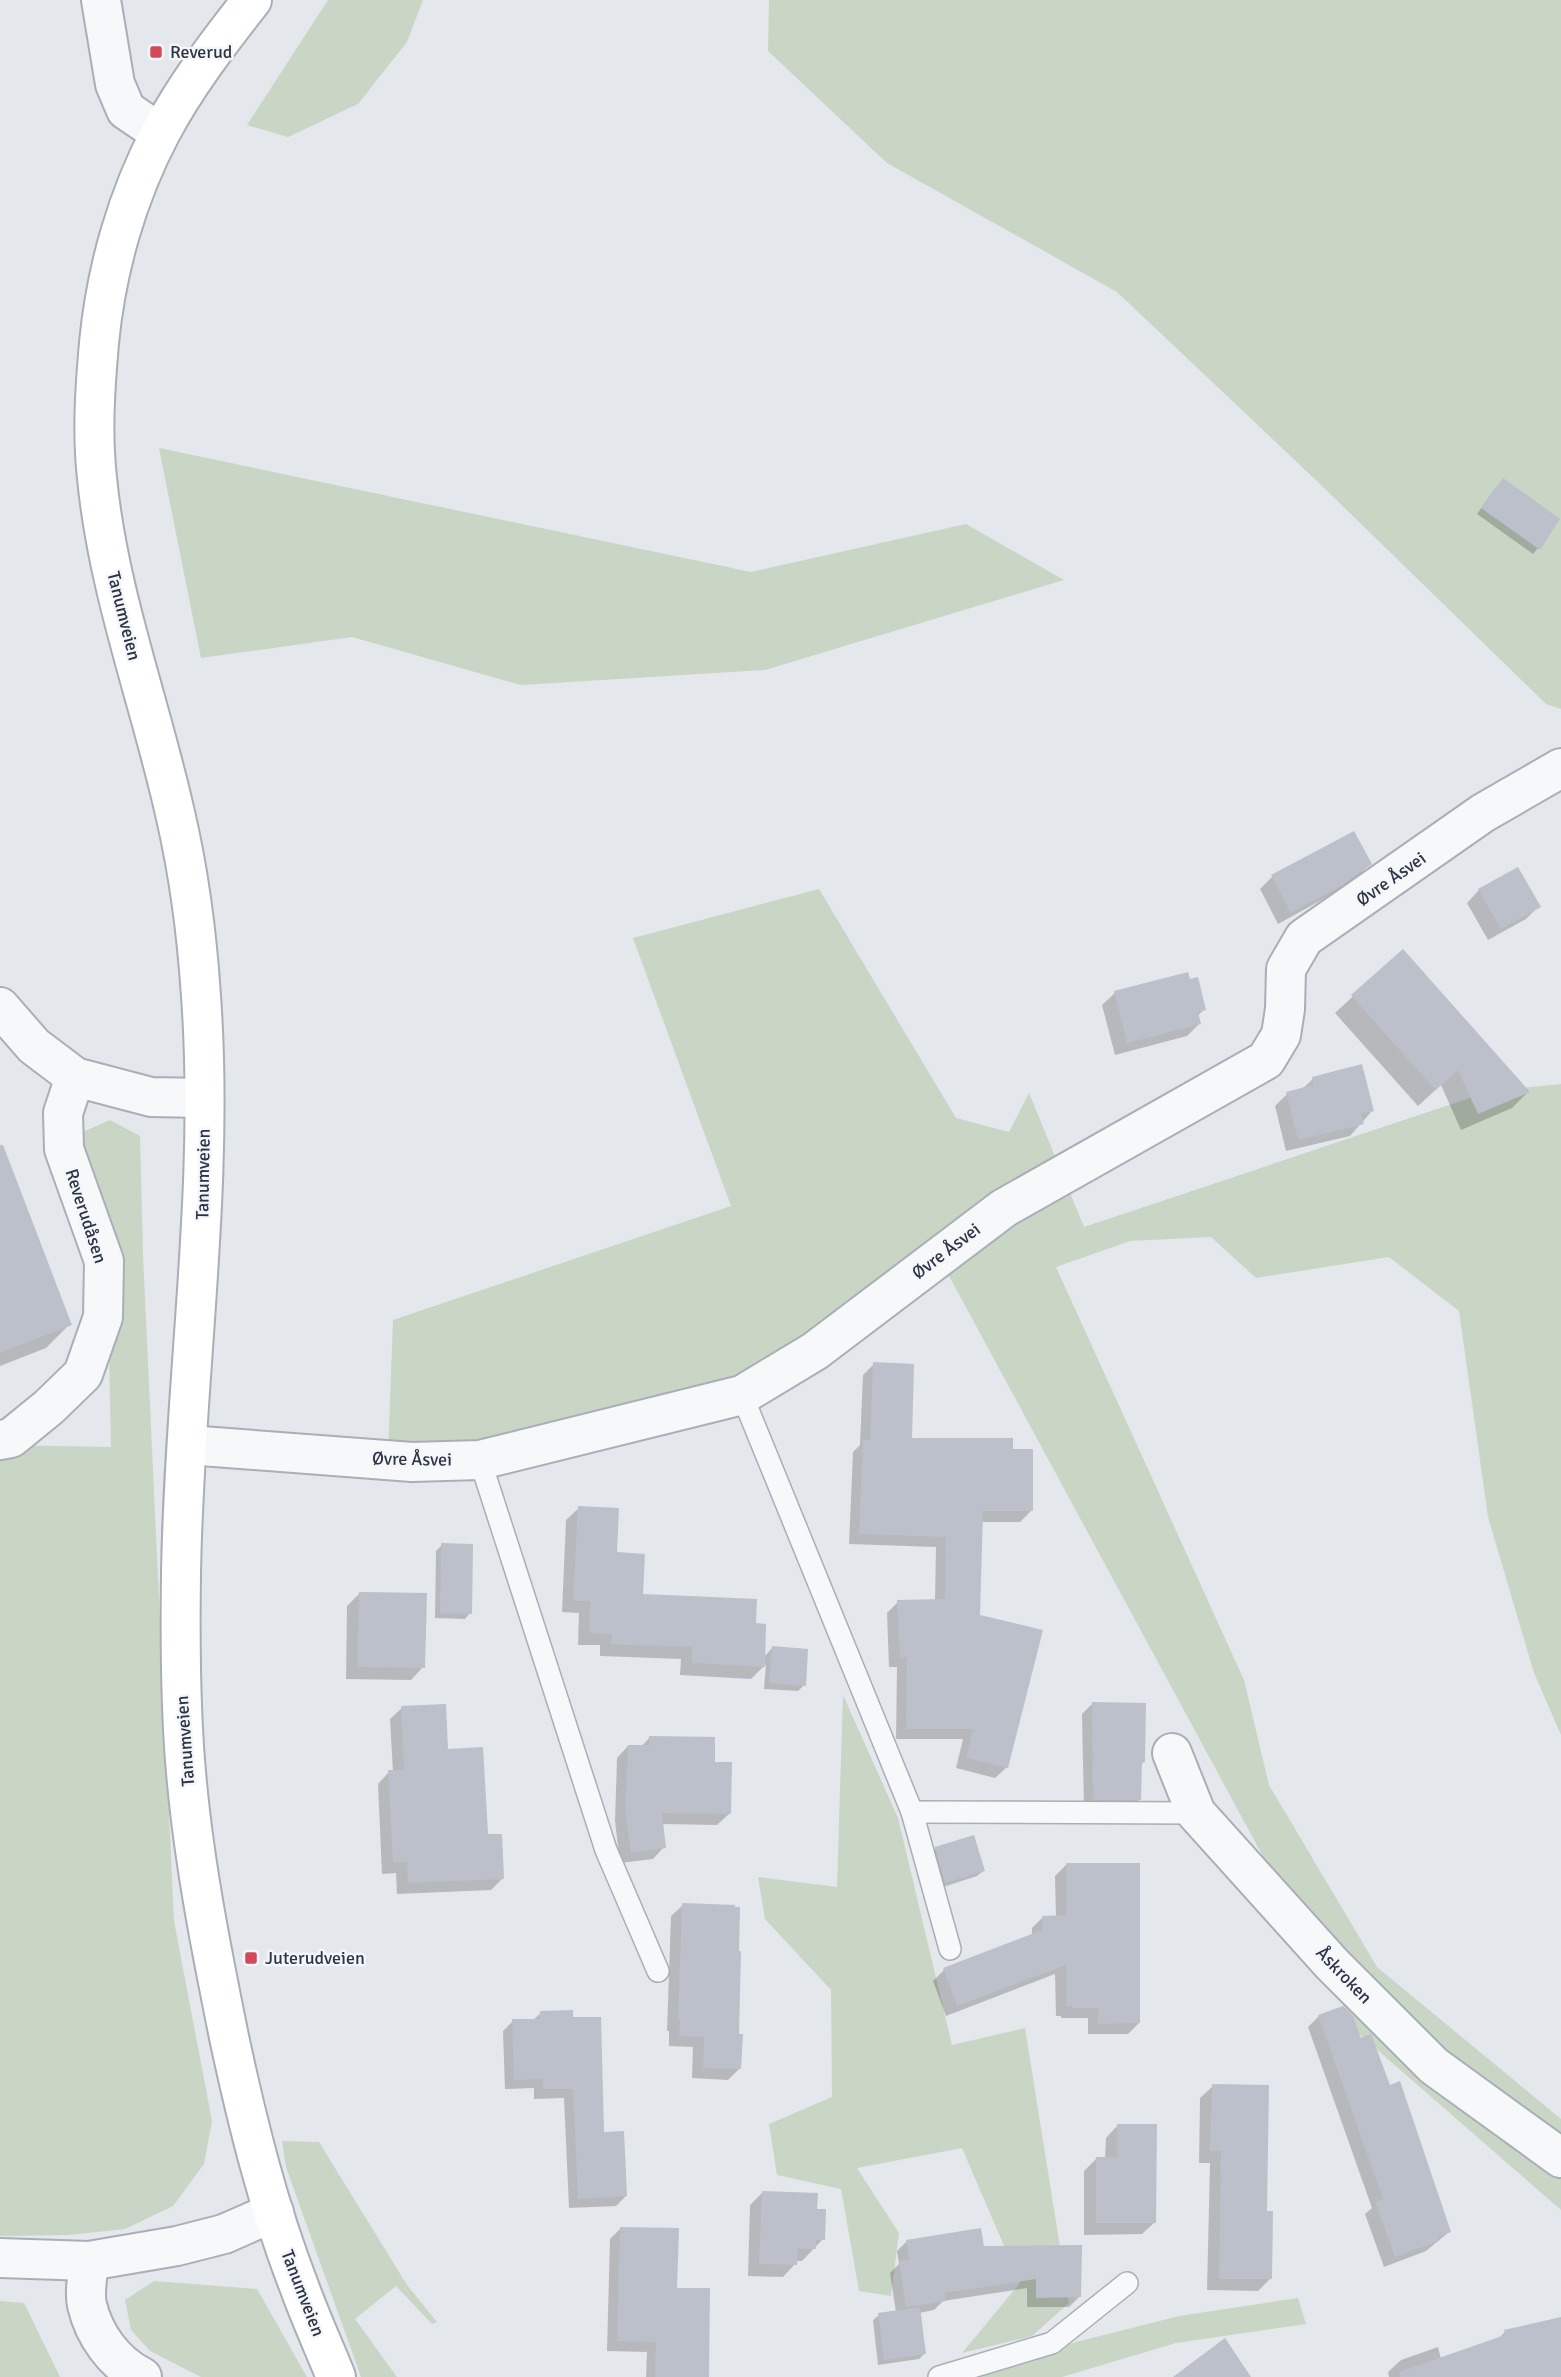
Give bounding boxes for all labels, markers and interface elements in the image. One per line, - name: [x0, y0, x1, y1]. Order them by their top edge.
- place label: Reverud: [170, 41, 232, 63]
- marker: Reverud: [148, 44, 164, 60]
- street label: Tanumveien: [102, 569, 146, 663]
- street label: Øvre Åsvei: [1352, 847, 1430, 911]
- street label: Tanumveien: [191, 1128, 215, 1220]
- street label: Reverudåsen: [60, 1166, 112, 1266]
- street label: Øvre Åsvei: [907, 1218, 985, 1284]
- street label: Øvre Åsvei: [372, 1447, 452, 1471]
- street label: Tanumveien: [171, 1695, 199, 1787]
- street label: Åskroken: [1311, 1942, 1377, 2008]
- place label: Juterudveien: [265, 1947, 365, 1969]
- marker: Juterudveien: [243, 1950, 259, 1966]
- street label: Tanumveien: [276, 2247, 330, 2339]

